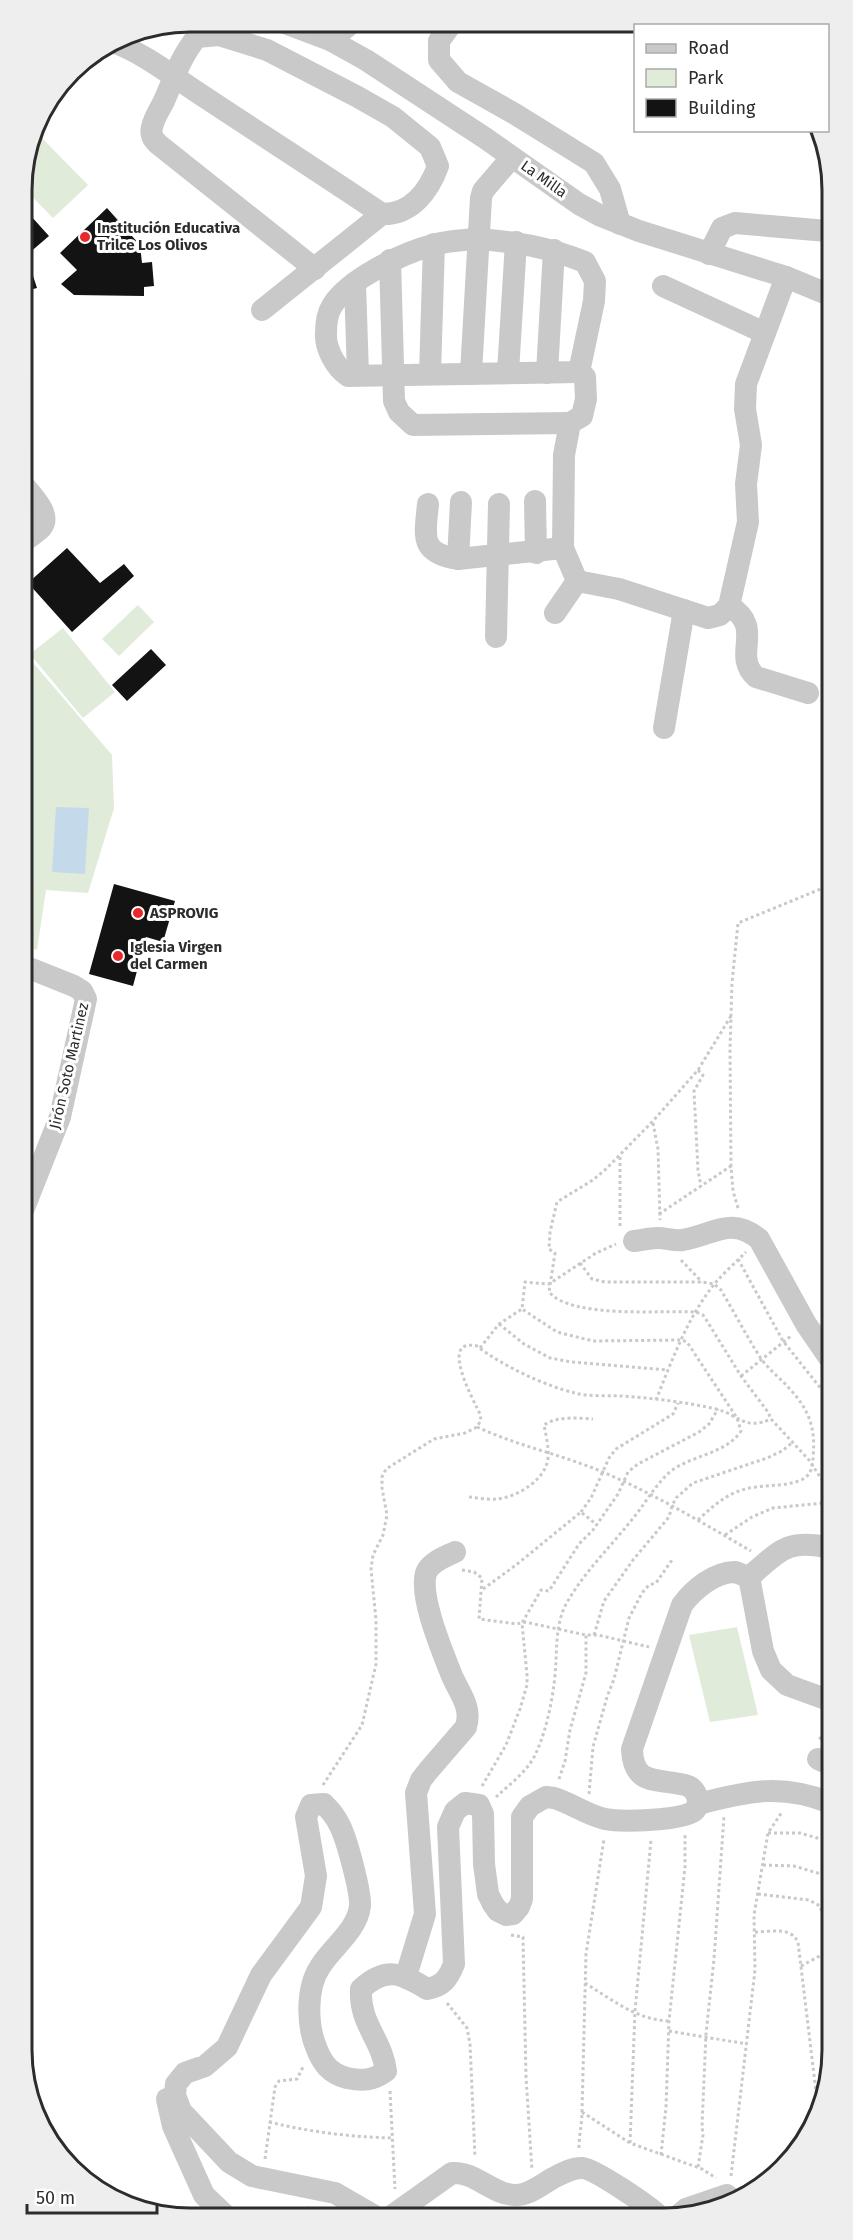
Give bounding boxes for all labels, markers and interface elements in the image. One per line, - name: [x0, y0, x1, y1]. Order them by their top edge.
- legend: [634, 24, 829, 132]
- text: Road: [688, 37, 730, 59]
- text: Park: [688, 67, 724, 89]
- text: Building: [688, 97, 756, 119]
- street label: La Milla: [517, 157, 571, 201]
- place label: Institución Educativa Trilce Los Olivos: [97, 219, 240, 254]
- marker: Institución Educativa Trilce Los Olivos: [78, 230, 92, 244]
- place label: ASPROVIG: [149, 904, 218, 922]
- marker: ASPROVIG: [131, 906, 145, 920]
- place label: Iglesia Virgen del Carmen: [130, 938, 222, 973]
- marker: Iglesia Virgen del Carmen: [111, 949, 125, 963]
- street label: Jirón Soto Martinez: [46, 1001, 92, 1131]
- scale bar: [27, 2177, 158, 2215]
- text: 50 m: [36, 2187, 75, 2209]

